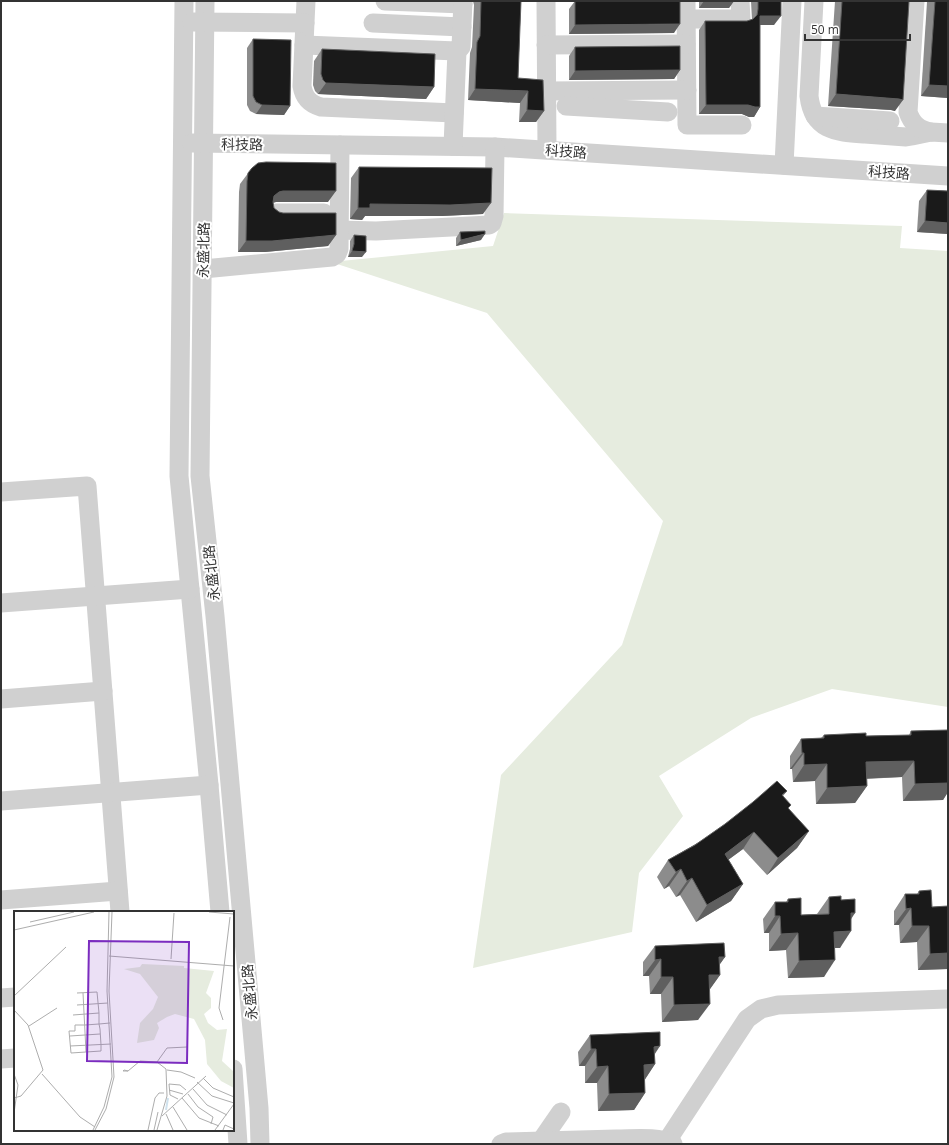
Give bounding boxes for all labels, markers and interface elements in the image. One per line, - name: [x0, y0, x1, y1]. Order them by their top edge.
- scale bar: [805, 16, 910, 42]
- text: 50 m: [811, 21, 839, 38]
- street label: 科技路: [221, 134, 263, 154]
- street label: 科技路: [544, 140, 588, 162]
- street label: 科技路: [867, 161, 911, 183]
- street label: 永盛北路: [193, 222, 213, 278]
- street label: 永盛北路: [199, 544, 223, 602]
- inset map: [14, 911, 234, 1131]
- street label: 永盛北路: [237, 963, 261, 1021]

